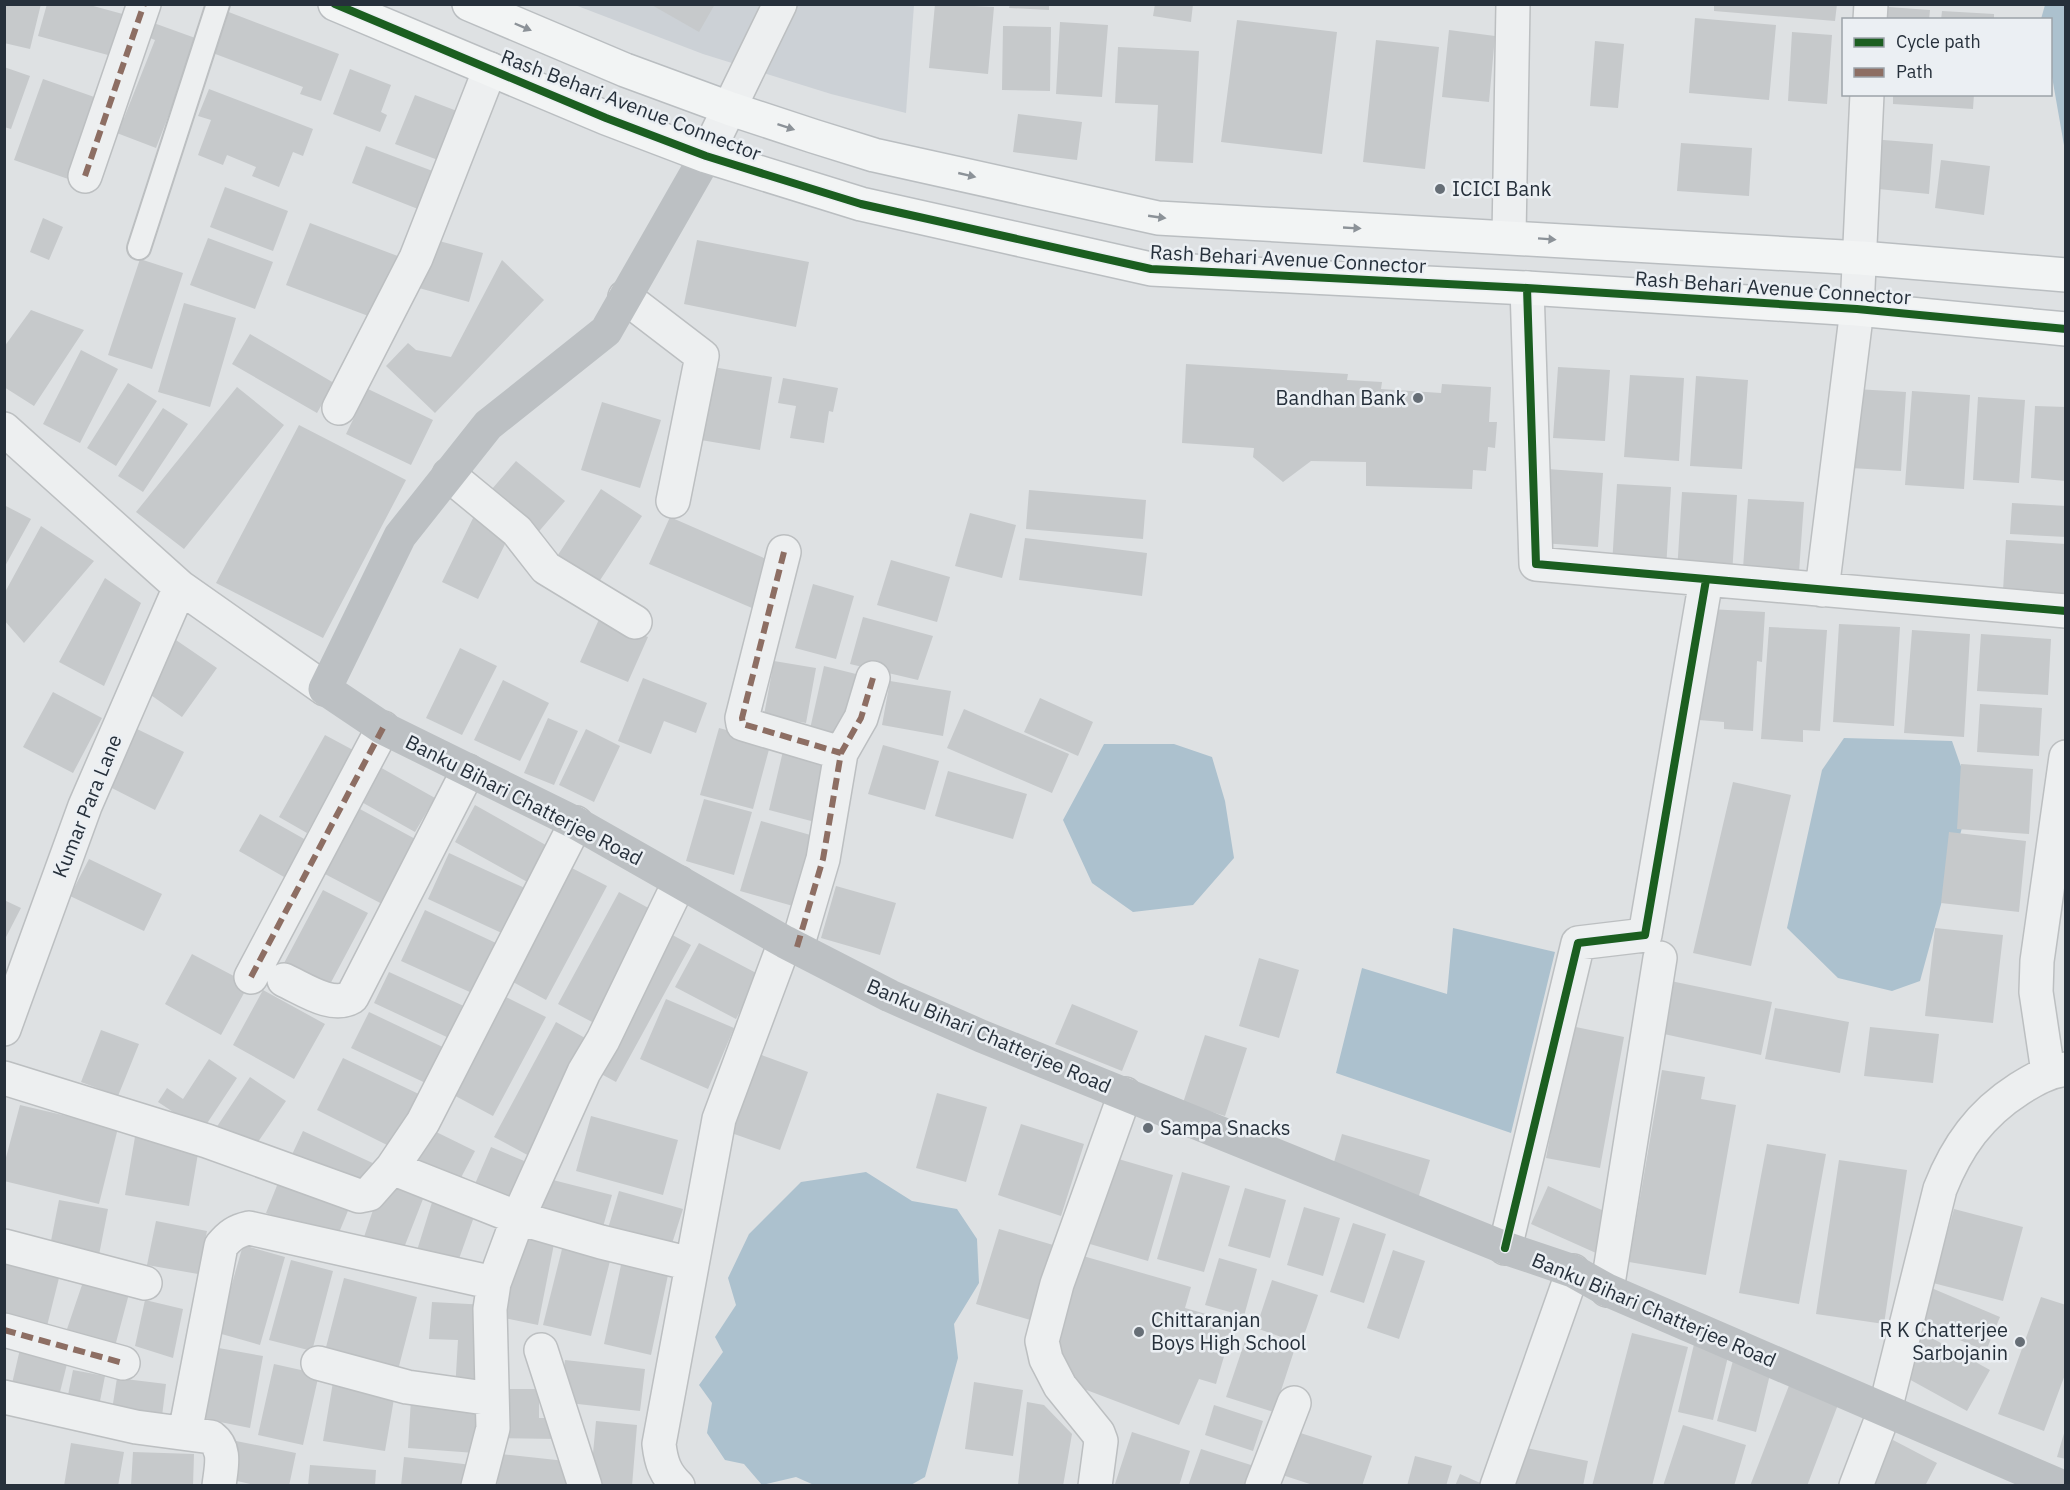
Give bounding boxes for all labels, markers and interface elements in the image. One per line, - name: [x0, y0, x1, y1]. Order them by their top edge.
- legend: [1842, 18, 2052, 96]
- one-way arrow: [514, 23, 532, 32]
- text: Cycle path: [1896, 30, 1981, 53]
- street label: Rash Behari Avenue Connector: [497, 42, 765, 167]
- text: Path: [1896, 60, 1933, 83]
- one-way arrow: [777, 123, 795, 132]
- one-way arrow: [958, 171, 976, 181]
- place label: ICICI Bank: [1452, 175, 1552, 202]
- marker: ICICI Bank: [1433, 182, 1447, 196]
- one-way arrow: [1148, 213, 1167, 222]
- one-way arrow: [1342, 224, 1361, 233]
- one-way arrow: [1537, 234, 1556, 243]
- street label: Rash Behari Avenue Connector: [1149, 238, 1427, 279]
- street label: Rash Behari Avenue Connector: [1634, 264, 1912, 311]
- place label: Bandhan Bank: [1276, 384, 1406, 411]
- marker: Bandhan Bank: [1411, 391, 1425, 405]
- street label: Banku Bihari Chatterjee Road: [401, 728, 647, 871]
- street label: Kumar Para Lane: [45, 730, 128, 881]
- street label: Banku Bihari Chatterjee Road: [863, 972, 1115, 1099]
- place label: Sampa Snacks: [1160, 1114, 1291, 1141]
- marker: Sampa Snacks: [1141, 1121, 1155, 1135]
- street label: Banku Bihari Chatterjee Road: [1528, 1246, 1780, 1373]
- place label: Chittaranjan Boys High School: [1151, 1306, 1306, 1356]
- place label: R K Chatterjee Sarbojanin: [1880, 1316, 2008, 1366]
- marker: Chittaranjan Boys High School: [1132, 1325, 1146, 1339]
- marker: R K Chatterjee Sarbojanin: [2013, 1335, 2027, 1349]

